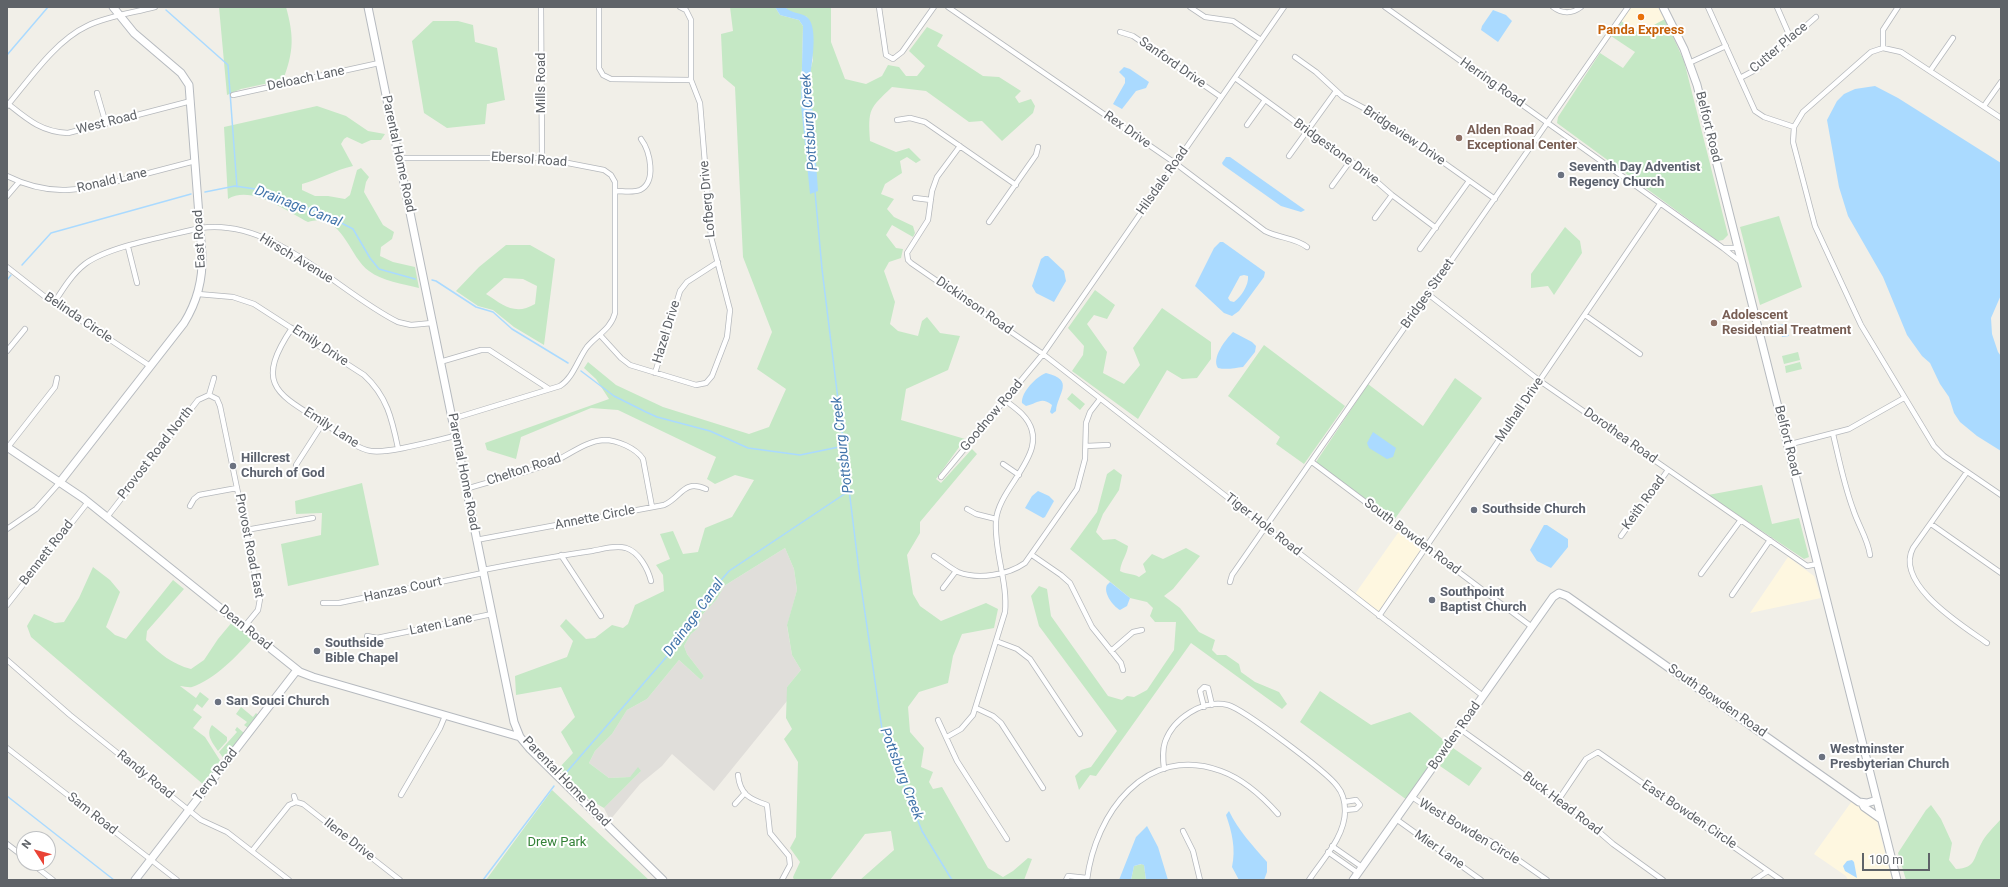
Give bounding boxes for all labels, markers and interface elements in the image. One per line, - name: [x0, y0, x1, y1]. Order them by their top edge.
- marker: Panda Express: [1636, 12, 1646, 22]
- street label: Cutter Place: [1747, 19, 1811, 77]
- place label: Panda Express: [1598, 23, 1684, 39]
- street label: Sanford Drive: [1136, 34, 1208, 92]
- street label: Mills Road: [534, 53, 550, 113]
- street label: Herring Road: [1457, 55, 1527, 111]
- street label: Deloach Lane: [266, 63, 346, 95]
- water label: Pottsburg Creek: [798, 73, 822, 171]
- street label: Belfort Road: [1692, 90, 1724, 164]
- street label: Parental Home Road: [378, 94, 418, 214]
- street label: Bridgeview Drive: [1360, 103, 1448, 169]
- street label: West Road: [75, 108, 139, 138]
- street label: Rex Drive: [1100, 108, 1154, 152]
- street label: Bridgestone Drive: [1290, 116, 1382, 188]
- place label: Alden Road Exceptional Center: [1467, 123, 1577, 154]
- marker: Alden Road Exceptional Center: [1454, 133, 1464, 143]
- street label: Hilsdale Road: [1134, 144, 1192, 218]
- street label: Ebersol Road: [490, 150, 568, 170]
- street label: Lofberg Drive: [697, 160, 719, 238]
- place label: Seventh Day Adventist Regency Church: [1569, 160, 1701, 191]
- street label: Ronald Lane: [75, 165, 149, 197]
- marker: Seventh Day Adventist Regency Church: [1556, 170, 1566, 180]
- water label: Drainage Canal: [252, 183, 344, 231]
- street label: East Road: [191, 209, 209, 269]
- street label: Hirsch Avenue: [256, 231, 336, 287]
- street label: Bridges Street: [1398, 256, 1458, 332]
- street label: Dickinson Road: [933, 274, 1015, 338]
- street label: Belinda Circle: [41, 289, 115, 347]
- street label: Hazel Drive: [650, 299, 684, 365]
- place label: Adolescent Residential Treatment: [1722, 308, 1851, 339]
- marker: Adolescent Residential Treatment: [1709, 318, 1719, 328]
- street label: Emily Drive: [289, 322, 351, 370]
- street label: Mulhall Drive: [1493, 375, 1547, 445]
- street label: Goodnow Road: [958, 377, 1026, 455]
- water label: Pottsburg Creek: [829, 396, 857, 494]
- street label: Provost Road North: [115, 403, 197, 503]
- street label: Emily Lane: [300, 404, 362, 452]
- street label: Belfort Road: [1771, 404, 1803, 478]
- street label: Dorothea Road: [1580, 405, 1660, 467]
- street label: Parental Home Road: [444, 412, 482, 532]
- place label: Hillcrest Church of God: [241, 451, 325, 482]
- street label: Chelton Road: [485, 451, 563, 489]
- marker: Hillcrest Church of God: [228, 461, 238, 471]
- street label: Keith Road: [1619, 473, 1669, 533]
- street label: Tiger Hole Road: [1222, 490, 1304, 560]
- street label: Provost Road East: [231, 492, 267, 600]
- street label: South Bowden Road: [1361, 496, 1463, 578]
- place label: Southside Church: [1482, 502, 1586, 518]
- street label: Annette Circle: [554, 503, 636, 533]
- marker: Southside Church: [1469, 505, 1479, 515]
- street label: Bennett Road: [17, 518, 77, 588]
- street label: Hanzas Court: [363, 574, 443, 606]
- water label: Drainage Canal: [660, 576, 728, 660]
- place label: Southpoint Baptist Church: [1440, 585, 1526, 616]
- marker: Southpoint Baptist Church: [1427, 595, 1437, 605]
- street label: Dean Road: [216, 602, 274, 654]
- street label: Laten Lane: [408, 611, 474, 639]
- place label: Southside Bible Chapel: [325, 636, 398, 667]
- marker: Southside Bible Chapel: [312, 646, 322, 656]
- street label: South Bowden Road: [1665, 661, 1769, 741]
- place label: San Souci Church: [226, 694, 329, 710]
- marker: San Souci Church: [213, 697, 223, 707]
- street label: Bowden Road: [1426, 699, 1484, 773]
- water label: Pottsburg Creek: [876, 726, 926, 822]
- street label: Parental Home Road: [519, 734, 613, 830]
- place label: Westminster Presbyterian Church: [1830, 742, 1949, 773]
- street label: Terry Road: [191, 746, 241, 804]
- street label: Randy Road: [113, 747, 177, 803]
- marker: Westminster Presbyterian Church: [1817, 752, 1827, 762]
- street label: Buck Head Road: [1519, 769, 1605, 839]
- street label: East Bowden Circle: [1638, 777, 1740, 853]
- street label: Sam Road: [64, 790, 120, 838]
- street label: West Bowden Circle: [1416, 796, 1522, 868]
- street label: Ilene Drive: [321, 815, 377, 865]
- street label: Mier Lane: [1411, 827, 1467, 873]
- north arrow: [16, 831, 56, 871]
- park label: Drew Park: [528, 835, 586, 851]
- text: N: [19, 837, 34, 851]
- scale bar: [1864, 845, 1932, 871]
- text: 100 m: [1869, 853, 1903, 867]

